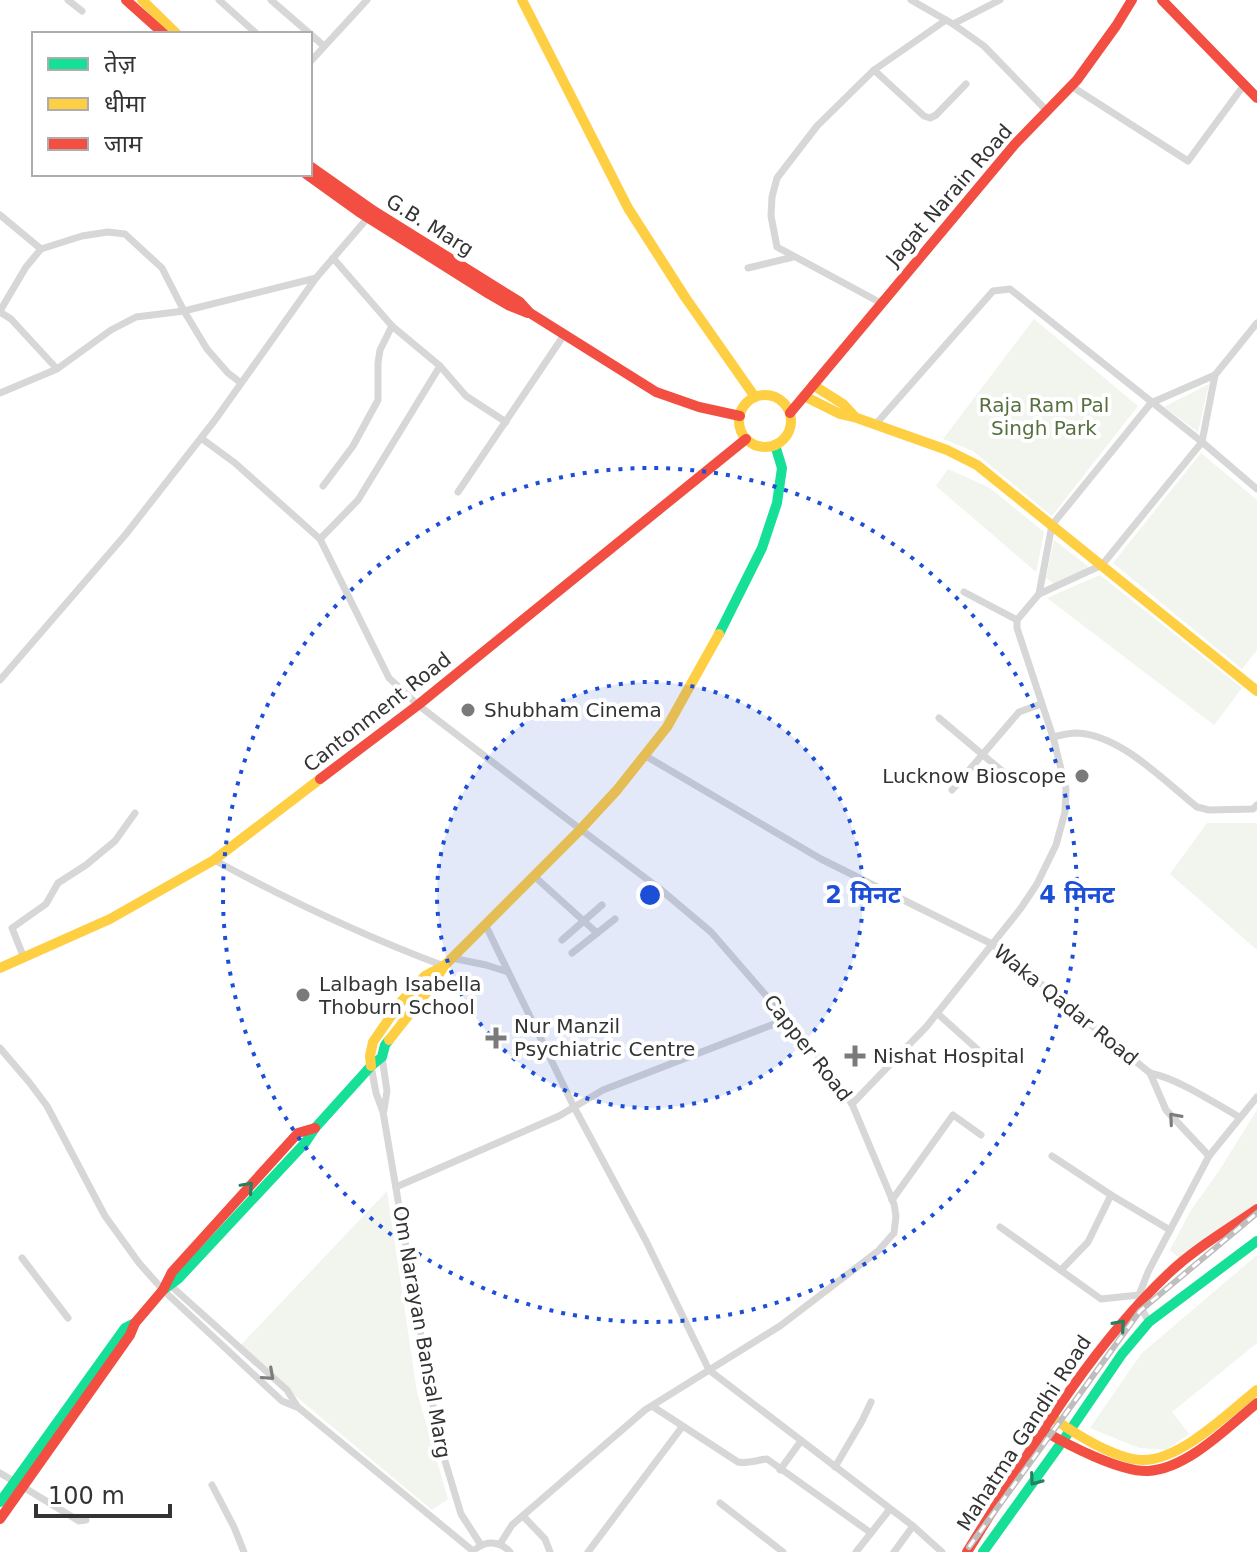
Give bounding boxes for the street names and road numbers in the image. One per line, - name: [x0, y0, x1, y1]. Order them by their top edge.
- street label: Jagat Narain Road: [880, 119, 1017, 272]
- street label: G.B. Marg: [382, 189, 478, 261]
- street label: Cantonment Road: [298, 647, 456, 777]
- street label: Waka Qadar Road: [989, 940, 1143, 1070]
- street label: Capper Road: [759, 990, 857, 1106]
- street label: Om Narayan Bansal Marg: [388, 1204, 456, 1460]
- street label: Mahatma Gandhi Road: [952, 1331, 1096, 1535]

